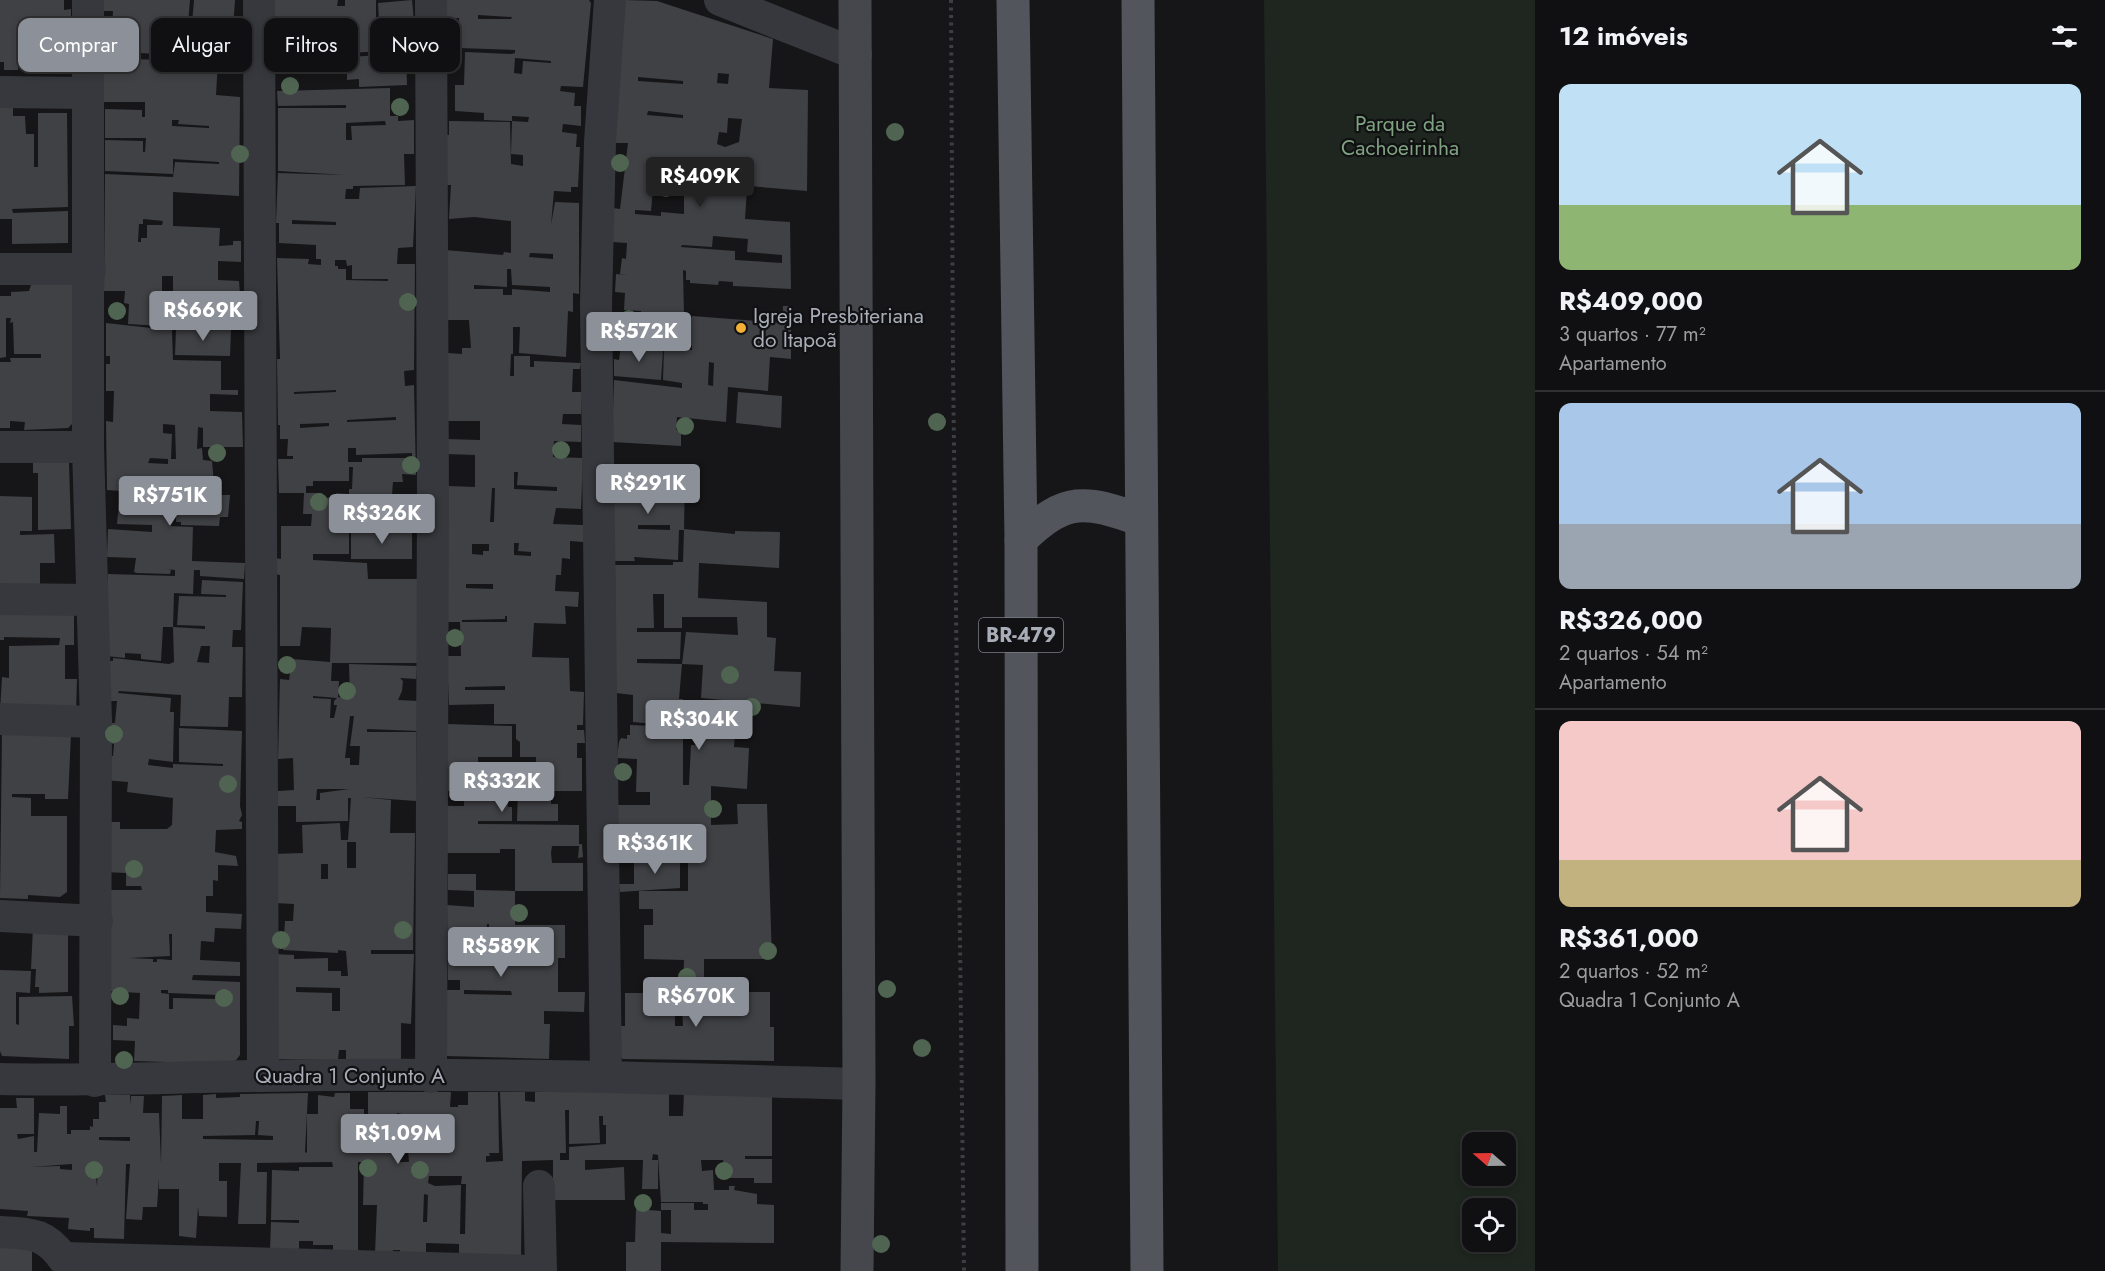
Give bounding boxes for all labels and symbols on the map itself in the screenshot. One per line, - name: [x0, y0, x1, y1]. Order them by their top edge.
- park label: Parque da Cachoeirinha: [1341, 109, 1459, 163]
- pin: R$409K: [651, 157, 749, 208]
- pin: R$669K: [154, 291, 252, 342]
- place label: Igreja Presbiteriana do Itapoã: [753, 301, 924, 355]
- pin: R$572K: [590, 312, 688, 363]
- marker: Igreja Presbiteriana do Itapoã: [734, 321, 748, 335]
- pin: R$291K: [599, 464, 697, 515]
- pin: R$751K: [121, 476, 219, 527]
- pin: R$326K: [333, 494, 431, 545]
- road number: BR-479: [979, 618, 1063, 652]
- pin: R$304K: [650, 700, 748, 751]
- pin: R$332K: [453, 762, 551, 813]
- pin: R$361K: [606, 824, 704, 875]
- pin: R$589K: [452, 927, 550, 978]
- pin: R$670K: [647, 977, 745, 1028]
- street label: Quadra 1 Conjunto A: [255, 1061, 445, 1091]
- pin: R$1.09M: [343, 1114, 453, 1165]
- north arrow: [1462, 1132, 1516, 1186]

